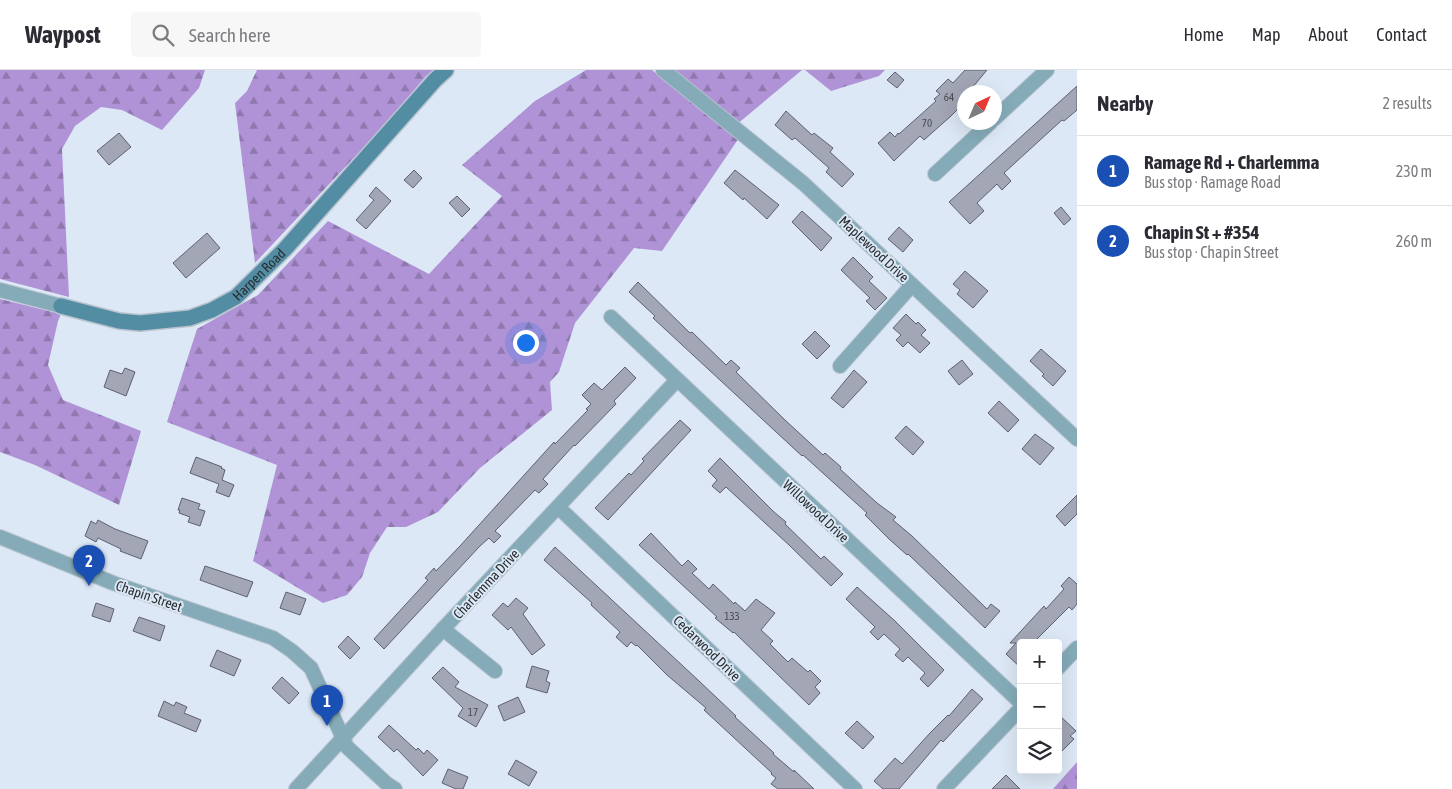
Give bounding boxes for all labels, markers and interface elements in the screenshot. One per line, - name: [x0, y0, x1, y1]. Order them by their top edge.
- search box: [131, 12, 481, 57]
- text: Waypost: [25, 21, 101, 48]
- icon: search: [149, 21, 177, 49]
- text: Search here: [189, 24, 271, 46]
- text: Home: [1184, 24, 1224, 45]
- text: Map: [1252, 24, 1281, 45]
- text: About: [1309, 24, 1348, 45]
- text: Contact: [1376, 24, 1427, 45]
- north arrow: [957, 85, 1002, 130]
- house number: 64: [944, 91, 954, 103]
- text: Nearby: [1097, 91, 1153, 115]
- text: 2 results: [1382, 94, 1432, 112]
- house number: 70: [922, 117, 932, 129]
- text: Ramage Rd + Charlemma: [1144, 151, 1319, 173]
- text: 1: [1109, 162, 1117, 180]
- text: 230 m: [1396, 162, 1432, 180]
- text: Bus stop · Ramage Road: [1144, 173, 1281, 191]
- street label: Maplewood Drive: [836, 213, 912, 285]
- text: Chapin St + #354: [1144, 221, 1259, 243]
- text: 2: [1109, 232, 1117, 250]
- text: 260 m: [1396, 232, 1432, 250]
- text: Bus stop · Chapin Street: [1144, 243, 1279, 261]
- street label: Harpen Road: [229, 245, 289, 304]
- your location: [513, 330, 539, 356]
- street label: Willowood Drive: [780, 476, 852, 546]
- pin: 2: [73, 545, 105, 586]
- street label: Charlemma Drive: [450, 546, 522, 622]
- street label: Chapin Street: [114, 577, 184, 615]
- house number: 133: [724, 610, 740, 622]
- street label: Cedarwood Drive: [670, 612, 744, 684]
- map controls: [1017, 639, 1062, 774]
- button: +: [1017, 639, 1062, 684]
- button: −: [1017, 684, 1062, 729]
- pin: 1: [311, 685, 343, 726]
- house number: 17: [468, 706, 478, 718]
- button: layers: [1017, 729, 1062, 774]

